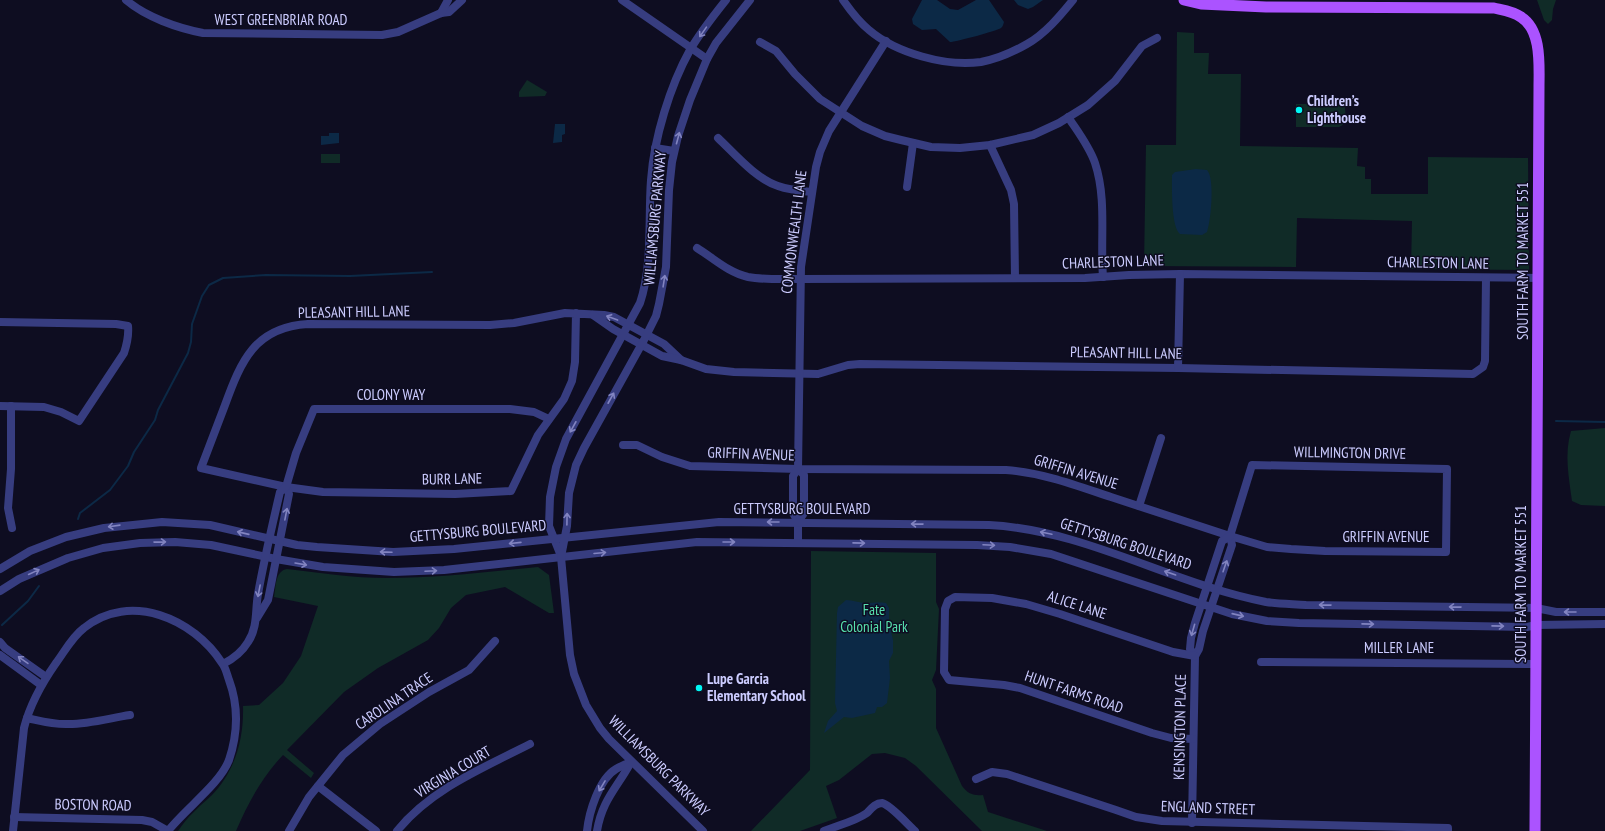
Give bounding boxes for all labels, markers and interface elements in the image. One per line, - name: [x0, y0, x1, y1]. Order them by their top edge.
- street label: WEST GREENBRIAR ROAD: [215, 10, 348, 29]
- one-way arrow: [699, 26, 707, 37]
- place label: Children’s Lighthouse: [1307, 91, 1366, 127]
- marker: Children’s Lighthouse: [1294, 105, 1304, 115]
- one-way arrow: [674, 131, 682, 144]
- street label: WILLIAMSBURG PARKWAY: [639, 150, 670, 286]
- street label: COMMONWEALTH LANE: [776, 169, 811, 295]
- street label: SOUTH FARM TO MARKET 551: [1513, 182, 1532, 340]
- street label: CHARLESTON LANE: [1062, 250, 1164, 273]
- street label: CHARLESTON LANE: [1387, 252, 1489, 273]
- one-way arrow: [660, 275, 668, 288]
- street label: PLEASANT HILL LANE: [298, 301, 410, 322]
- one-way arrow: [607, 313, 619, 321]
- street label: PLEASANT HILL LANE: [1070, 342, 1182, 363]
- street label: COLONY WAY: [357, 385, 426, 404]
- one-way arrow: [608, 393, 616, 405]
- one-way arrow: [568, 421, 576, 433]
- street label: GRIFFIN AVENUE: [707, 442, 795, 465]
- street label: WILLMINGTON DRIVE: [1294, 442, 1406, 463]
- street label: GRIFFIN AVENUE: [1032, 450, 1121, 493]
- street label: BURR LANE: [422, 468, 482, 489]
- street label: GETTYSBURG BOULEVARD: [734, 499, 871, 518]
- street label: SOUTH FARM TO MARKET 551: [1511, 505, 1530, 663]
- one-way arrow: [282, 508, 290, 521]
- one-way arrow: [564, 513, 571, 526]
- street label: GETTYSBURG BOULEVARD: [1058, 513, 1194, 574]
- street label: GETTYSBURG BOULEVARD: [409, 515, 547, 546]
- one-way arrow: [767, 518, 780, 526]
- one-way arrow: [911, 520, 924, 528]
- one-way arrow: [108, 522, 121, 530]
- street label: GRIFFIN AVENUE: [1342, 527, 1430, 546]
- one-way arrow: [237, 528, 250, 536]
- one-way arrow: [1040, 528, 1053, 536]
- one-way arrow: [153, 538, 166, 546]
- one-way arrow: [722, 538, 735, 546]
- one-way arrow: [509, 539, 522, 547]
- one-way arrow: [852, 539, 865, 547]
- one-way arrow: [982, 542, 995, 549]
- one-way arrow: [380, 548, 393, 556]
- one-way arrow: [593, 550, 606, 557]
- one-way arrow: [295, 560, 308, 568]
- one-way arrow: [1222, 560, 1229, 573]
- one-way arrow: [424, 567, 437, 575]
- one-way arrow: [28, 568, 40, 575]
- one-way arrow: [1163, 569, 1176, 576]
- one-way arrow: [254, 584, 262, 597]
- street label: ALICE LANE: [1045, 586, 1109, 623]
- park label: Fate Colonial Park: [840, 600, 908, 636]
- one-way arrow: [1319, 601, 1332, 609]
- one-way arrow: [1449, 603, 1462, 611]
- one-way arrow: [1564, 608, 1577, 616]
- one-way arrow: [1231, 612, 1244, 620]
- one-way arrow: [1361, 621, 1374, 628]
- one-way arrow: [1491, 622, 1504, 630]
- one-way arrow: [1189, 623, 1196, 636]
- street label: MILLER LANE: [1364, 638, 1434, 657]
- one-way arrow: [17, 656, 28, 664]
- street label: HUNT FARMS ROAD: [1023, 666, 1126, 717]
- street label: CAROLINA TRACE: [351, 668, 436, 733]
- place label: Lupe Garcia Elementary School: [707, 669, 806, 705]
- street label: KENSINGTON PLACE: [1169, 674, 1190, 780]
- marker: Lupe Garcia Elementary School: [694, 683, 704, 693]
- street label: WILLIAMSBURG PARKWAY: [605, 711, 714, 820]
- street label: VIRGINIA COURT: [410, 741, 494, 802]
- one-way arrow: [598, 781, 606, 792]
- street label: BOSTON ROAD: [54, 794, 132, 815]
- street label: ENGLAND STREET: [1161, 796, 1256, 819]

